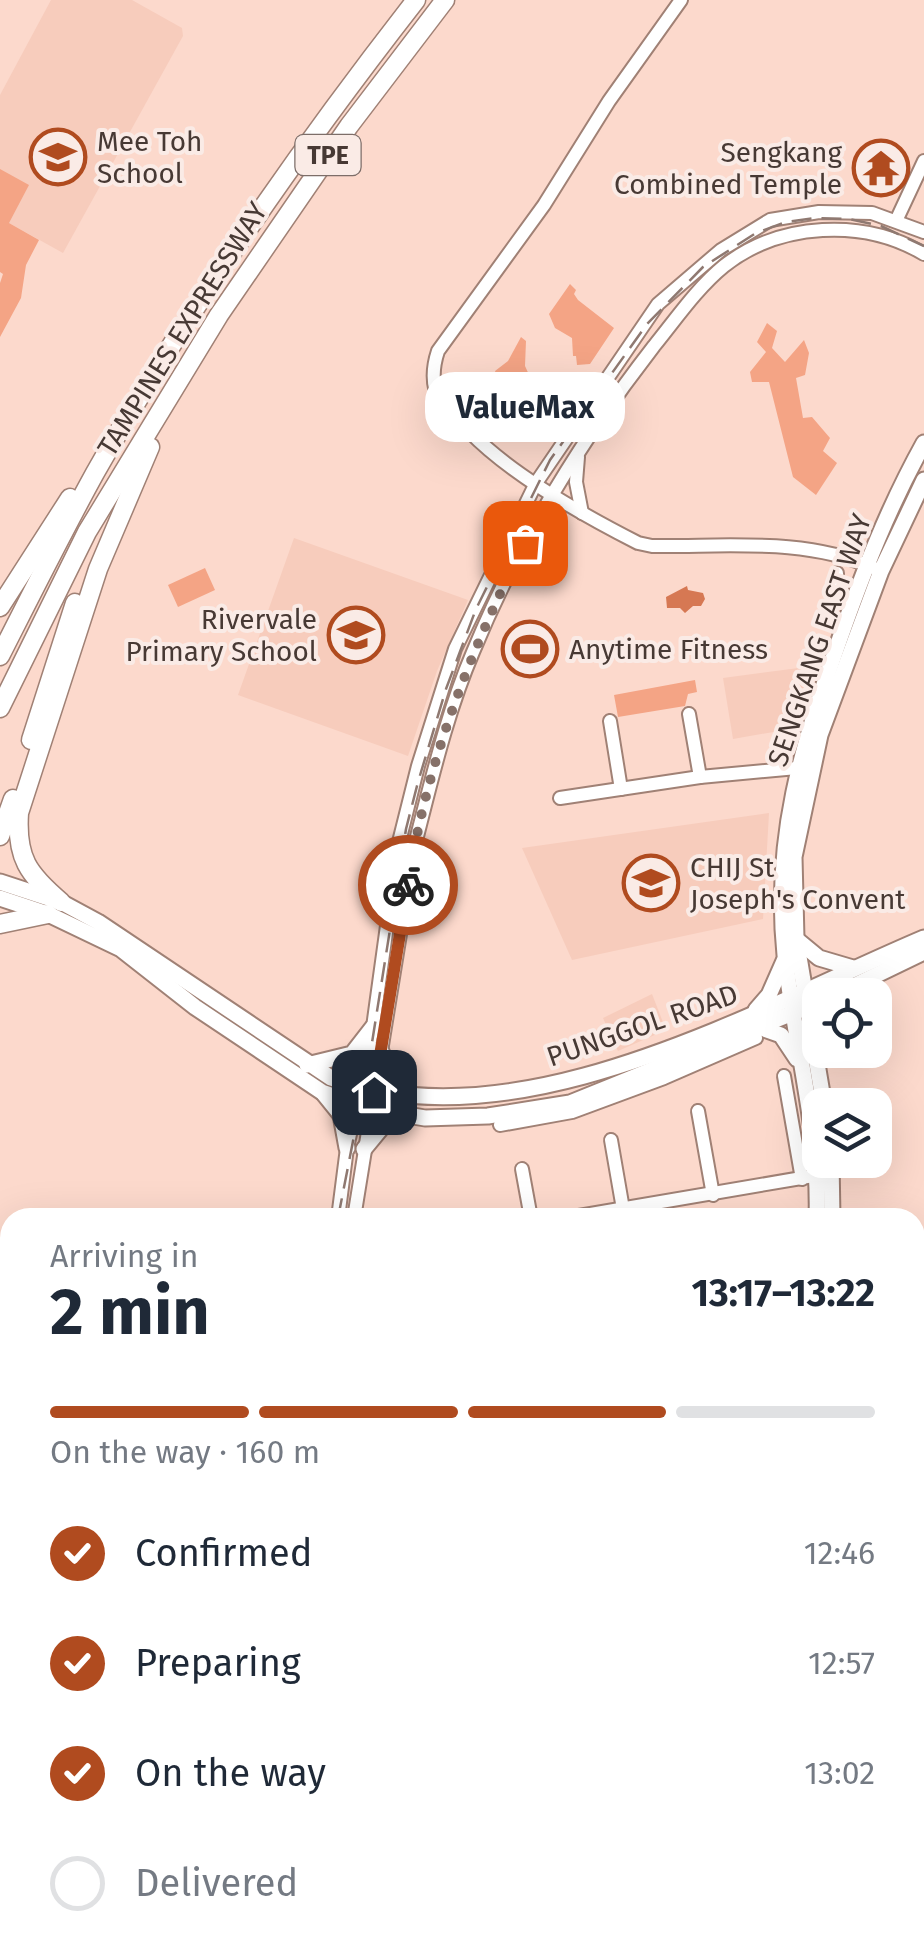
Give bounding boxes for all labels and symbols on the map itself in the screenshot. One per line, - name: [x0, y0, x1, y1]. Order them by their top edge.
- place label: Mee Toh School: [97, 125, 202, 190]
- school or university icon: Mee Toh School: [28, 127, 88, 187]
- road number: TPE: [296, 135, 360, 175]
- place label: Sengkang Combined Temple: [614, 136, 842, 201]
- temple icon: Sengkang Combined Temple: [851, 138, 911, 198]
- street label: TAMPINES EXPRESSWAY: [91, 196, 274, 462]
- callout: ValueMax: [425, 373, 625, 443]
- pin: [483, 501, 568, 586]
- street label: SENGKANG EAST WAY: [761, 509, 878, 771]
- place label: Rivervale Primary School: [125, 603, 317, 668]
- school or university icon: Rivervale Primary School: [326, 605, 386, 665]
- sports icon: Anytime Fitness: [500, 619, 560, 679]
- place label: Anytime Fitness: [569, 633, 768, 666]
- courier: [358, 835, 458, 935]
- place label: CHIJ St Joseph's Convent: [690, 851, 906, 916]
- school or university icon: CHIJ St Joseph's Convent: [621, 853, 681, 913]
- street label: PUNGGOL ROAD: [542, 977, 742, 1074]
- pin: [332, 1050, 417, 1135]

